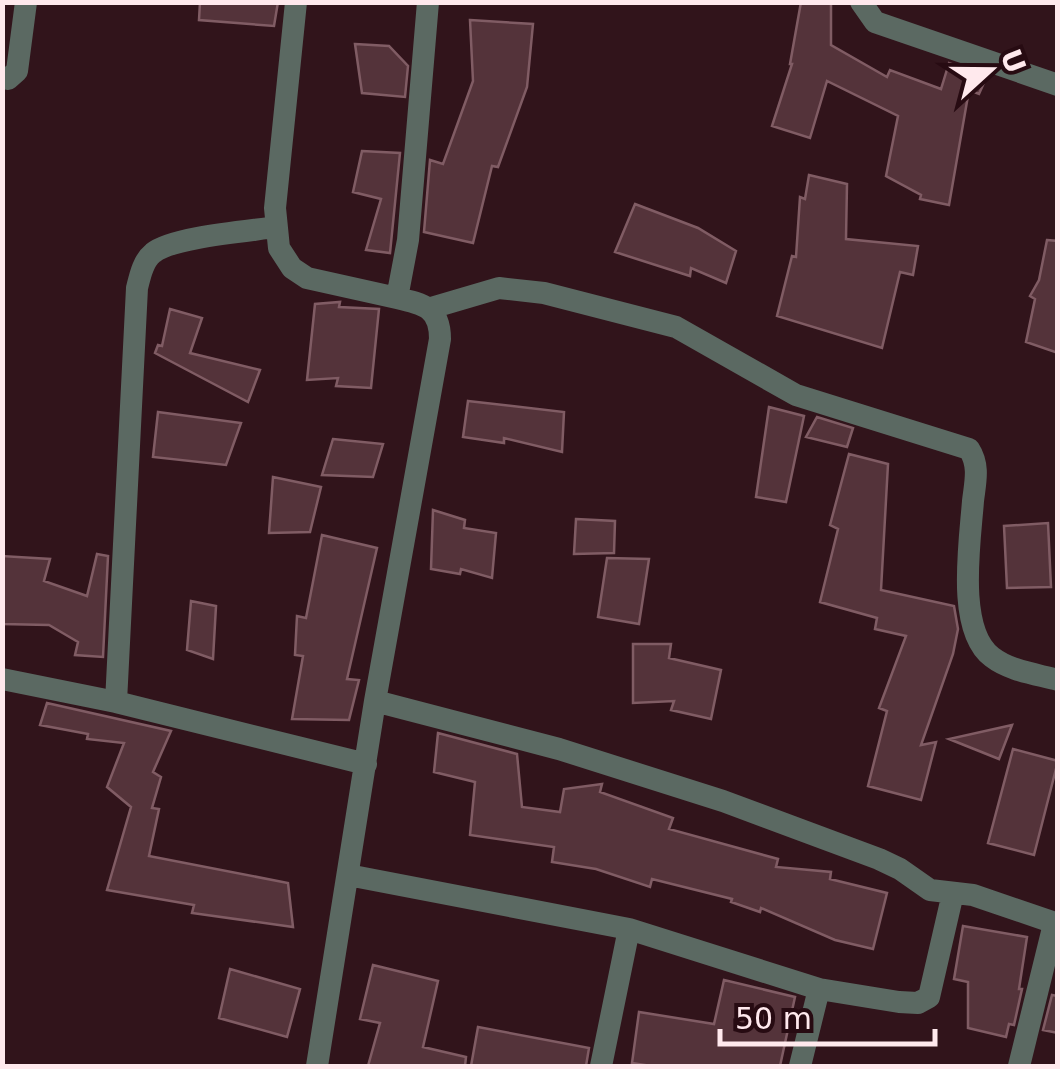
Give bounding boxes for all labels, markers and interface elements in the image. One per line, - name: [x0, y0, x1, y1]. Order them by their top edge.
- north arrow: [940, 20, 1040, 120]
- text: U: [993, 45, 1032, 78]
- scale bar: [720, 984, 935, 1046]
- text: 50 m: [735, 1001, 812, 1036]

